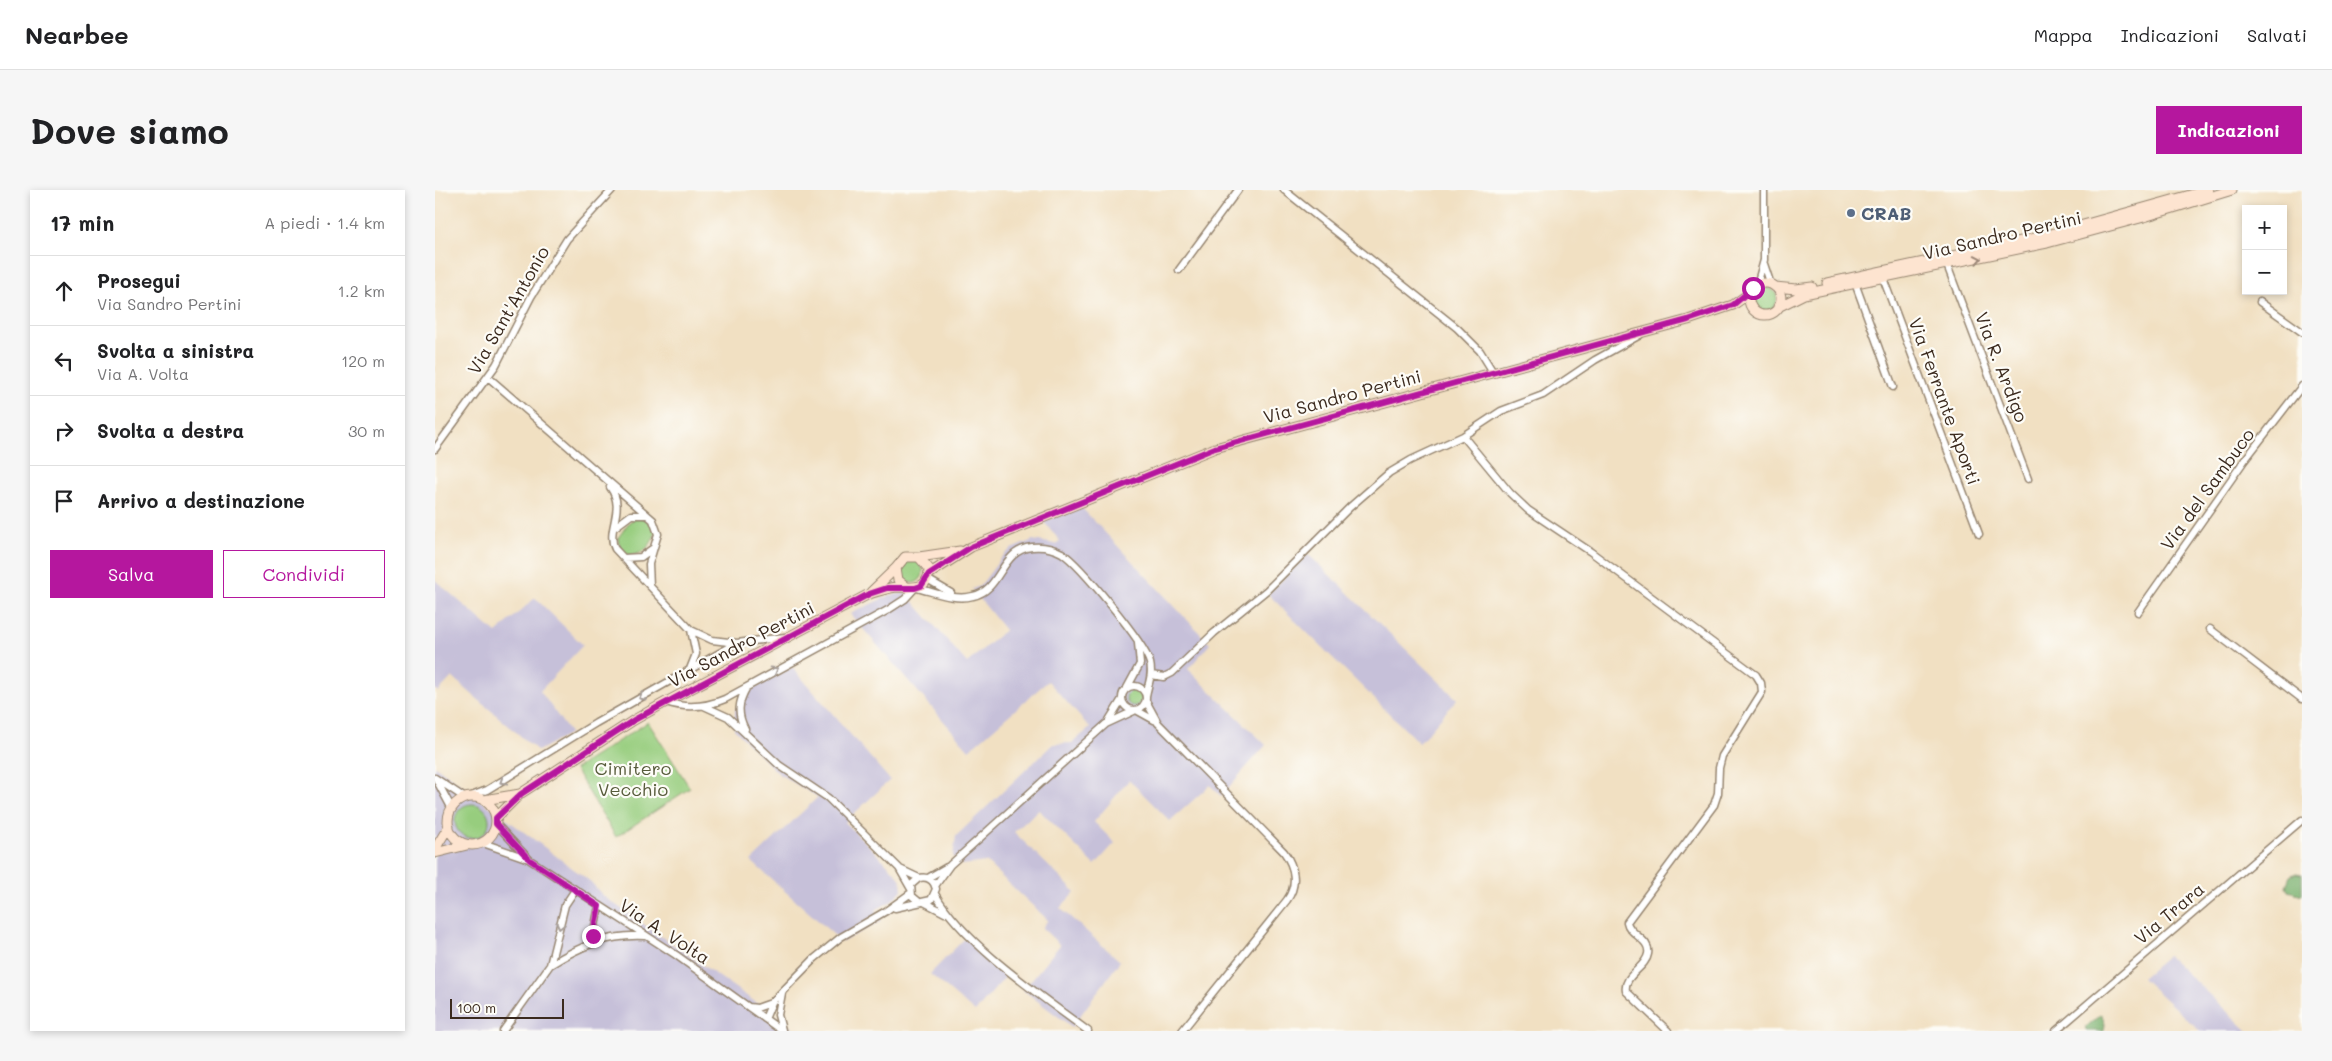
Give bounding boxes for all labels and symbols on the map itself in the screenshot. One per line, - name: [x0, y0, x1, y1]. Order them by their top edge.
- place label: CRAB: [1861, 201, 1912, 225]
- street label: Via Sandro Pertini: [1920, 205, 2084, 265]
- marker: CRAB: [1845, 207, 1857, 219]
- street label: Via Sant'Antonio: [461, 241, 555, 379]
- one-way arrow: [1973, 254, 1982, 264]
- route start: [1742, 277, 1765, 300]
- street label: Via R. Ardigo: [1970, 308, 2034, 426]
- street label: Via Ferrante Aporti: [1904, 314, 1986, 488]
- street label: Via Sandro Pertini: [1260, 363, 1424, 429]
- street label: Via del Sambuco: [2155, 423, 2260, 555]
- street label: Via Sandro Pertini: [664, 595, 818, 693]
- one-way arrow: [770, 666, 779, 676]
- one-way arrow: [638, 690, 647, 700]
- park label: Cimitero Vecchio: [595, 756, 672, 801]
- one-way arrow: [499, 774, 508, 784]
- street label: Via Trara: [2129, 877, 2209, 949]
- street label: Via A. Volta: [615, 893, 715, 969]
- one-way arrow: [555, 922, 566, 931]
- route end: [582, 925, 605, 948]
- scale bar: [450, 996, 564, 1019]

